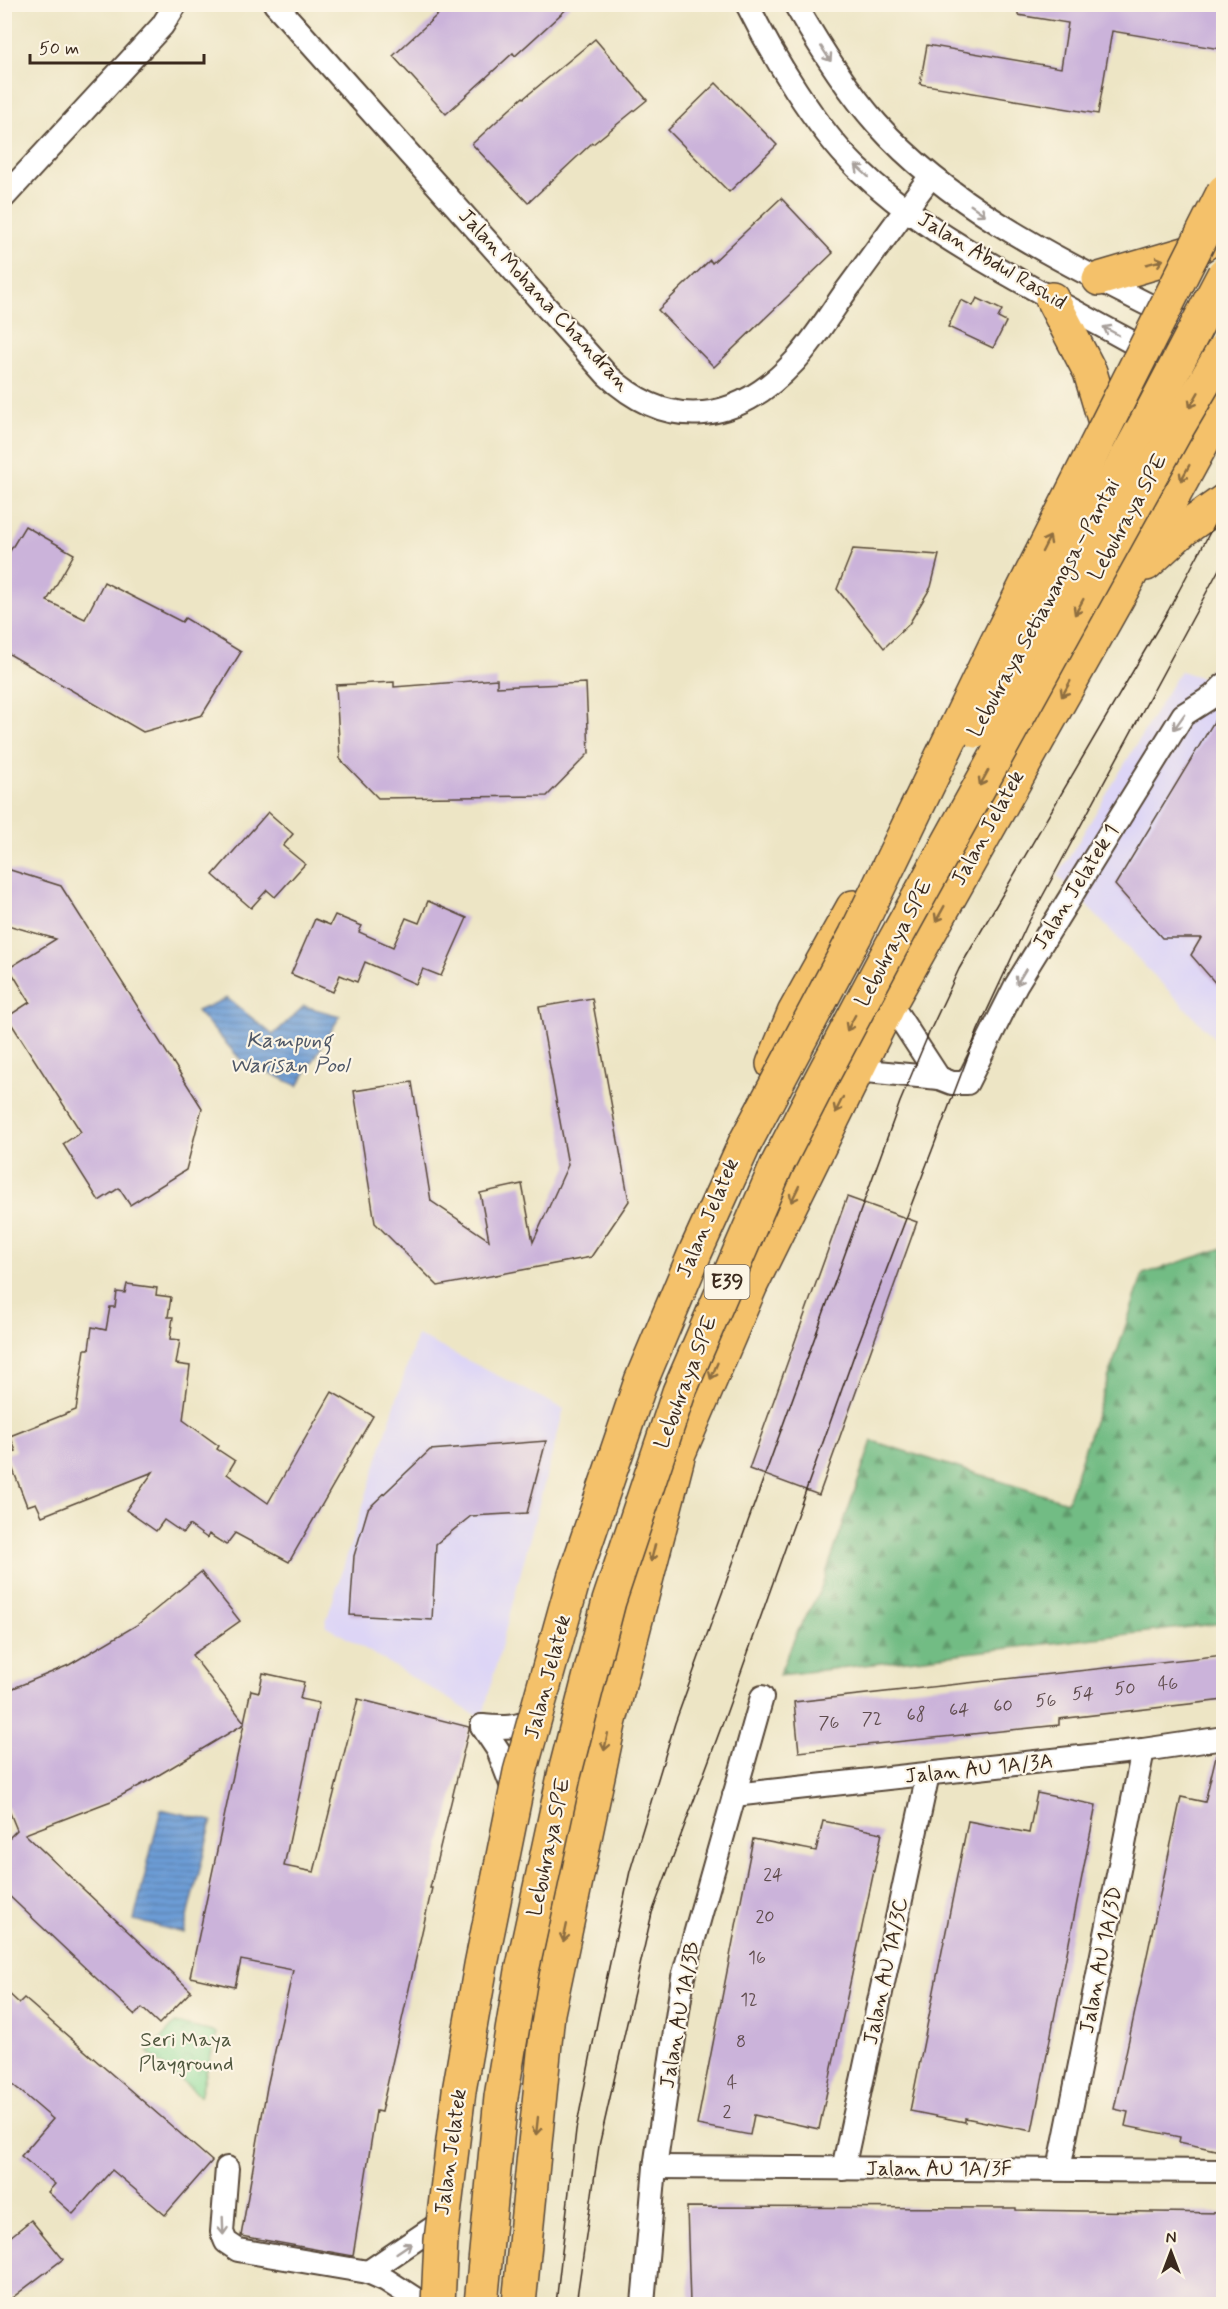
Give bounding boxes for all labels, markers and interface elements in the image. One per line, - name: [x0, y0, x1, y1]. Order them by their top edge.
- scale bar: [30, 27, 204, 65]
- text: 50 m: [39, 37, 79, 61]
- one-way arrow: [819, 46, 832, 63]
- one-way arrow: [855, 164, 870, 178]
- street label: Jalan Mohana Chandran: [452, 203, 637, 398]
- one-way arrow: [970, 204, 986, 216]
- street label: Jalan Abdul Rashid: [912, 206, 1072, 316]
- one-way arrow: [1145, 256, 1164, 267]
- one-way arrow: [1103, 325, 1121, 336]
- one-way arrow: [1188, 391, 1200, 408]
- street label: Lebuhraya SPE: [1082, 449, 1174, 585]
- one-way arrow: [1179, 464, 1191, 481]
- street label: Lebuhraya Setiawangsa–Pantai: [961, 474, 1128, 742]
- one-way arrow: [1041, 535, 1053, 553]
- one-way arrow: [1072, 598, 1084, 615]
- one-way arrow: [1060, 680, 1072, 697]
- one-way arrow: [1173, 714, 1185, 730]
- street label: Jalan Jelatek: [945, 765, 1031, 891]
- one-way arrow: [978, 768, 989, 786]
- street label: Jalan Jelatek 1: [1026, 819, 1126, 955]
- street label: Lebuhraya SPE: [849, 874, 939, 1012]
- one-way arrow: [933, 905, 945, 922]
- one-way arrow: [1014, 968, 1026, 985]
- one-way arrow: [845, 1013, 856, 1031]
- water label: Kampung Warisan Pool: [229, 1027, 351, 1080]
- one-way arrow: [833, 1095, 844, 1113]
- street label: Jalan Jelatek: [670, 1153, 746, 1282]
- one-way arrow: [789, 1185, 801, 1203]
- road number: E39: [704, 1265, 750, 1299]
- street label: Lebuhraya SPE: [648, 1311, 724, 1453]
- one-way arrow: [707, 1362, 719, 1380]
- one-way arrow: [647, 1543, 658, 1562]
- street label: Jalan Jelatek: [518, 1611, 578, 1742]
- house number: 46: [1158, 1672, 1178, 1696]
- house number: 50: [1114, 1677, 1136, 1701]
- house number: 54: [1072, 1682, 1094, 1706]
- house number: 56: [1036, 1689, 1056, 1713]
- house number: 60: [993, 1694, 1013, 1718]
- house number: 64: [949, 1698, 969, 1722]
- house number: 68: [906, 1703, 926, 1727]
- house number: 72: [862, 1707, 882, 1731]
- house number: 76: [819, 1711, 839, 1735]
- one-way arrow: [599, 1733, 611, 1752]
- street label: Jalan AU 1A/3A: [904, 1747, 1054, 1791]
- street label: Lebuhraya SPE: [521, 1775, 577, 1919]
- house number: 24: [763, 1863, 783, 1887]
- street label: Jalan AU 1A/3D: [1073, 1884, 1129, 2036]
- street label: Jalan AU 1A/3C: [857, 1895, 915, 2047]
- house number: 20: [755, 1905, 775, 1929]
- one-way arrow: [559, 1923, 570, 1942]
- street label: Jalan AU 1A/3B: [653, 1939, 707, 2091]
- house number: 16: [748, 1946, 766, 1970]
- house number: 12: [740, 1988, 758, 2012]
- park label: Seri Maya Playground: [138, 2026, 234, 2078]
- house number: 8: [736, 2030, 746, 2054]
- house number: 4: [727, 2071, 737, 2095]
- street label: Jalan Jelatek: [428, 2087, 474, 2217]
- house number: 2: [723, 2100, 732, 2124]
- one-way arrow: [531, 2115, 542, 2135]
- street label: Jalan AU 1A/3F: [866, 2155, 1012, 2183]
- one-way arrow: [218, 2216, 229, 2236]
- north arrow: [1141, 2222, 1201, 2282]
- text: N: [1166, 2228, 1176, 2249]
- one-way arrow: [396, 2242, 412, 2254]

